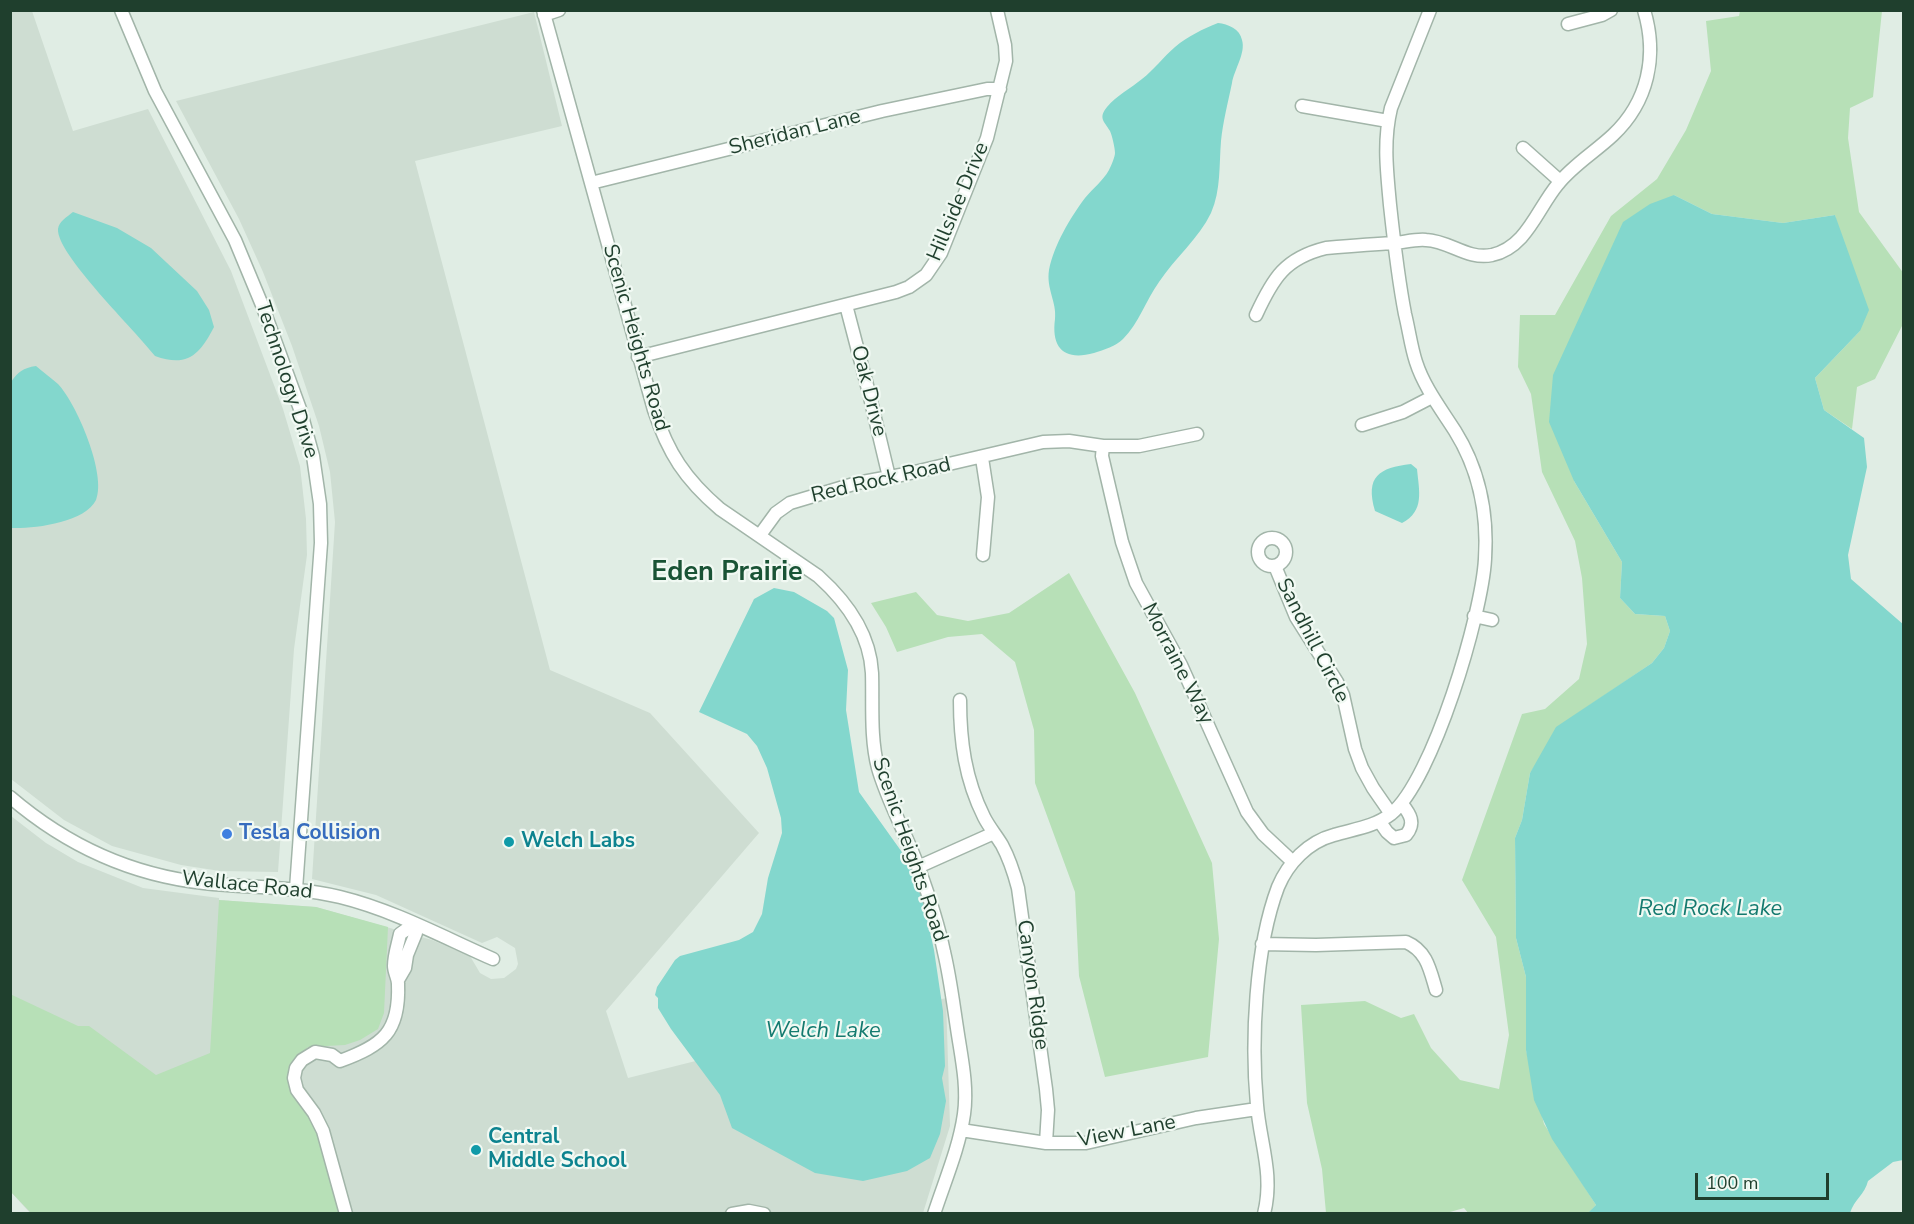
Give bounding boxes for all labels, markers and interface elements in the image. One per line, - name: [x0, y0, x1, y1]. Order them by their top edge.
- street label: Sheridan Lane: [727, 104, 863, 162]
- street label: Hillside Drive: [923, 139, 995, 265]
- street label: Scenic Heights Road: [596, 242, 674, 434]
- street label: Technology Drive: [249, 298, 323, 462]
- street label: Oak Drive: [845, 343, 891, 439]
- street label: Red Rock Road: [809, 453, 953, 509]
- district label: Eden Prairie: [651, 557, 803, 589]
- street label: Sandhill Circle: [1270, 575, 1354, 707]
- street label: Morraine Way: [1136, 599, 1218, 729]
- street label: Scenic Heights Road: [866, 754, 952, 946]
- place label: Tesla Collision: [239, 821, 380, 847]
- marker: Tesla Collision: [220, 827, 234, 841]
- place label: Welch Labs: [521, 829, 635, 855]
- marker: Welch Labs: [502, 835, 516, 849]
- street label: Wallace Road: [180, 867, 314, 905]
- water label: Red Rock Lake: [1638, 897, 1782, 923]
- street label: Canyon Ridge: [1010, 918, 1054, 1052]
- water label: Welch Lake: [765, 1019, 881, 1045]
- street label: View Lane: [1076, 1110, 1178, 1154]
- place label: Central Middle School: [488, 1125, 627, 1175]
- marker: Central Middle School: [469, 1143, 483, 1157]
- scale bar: [1698, 1161, 1832, 1199]
- text: 100 m: [1706, 1171, 1758, 1195]

